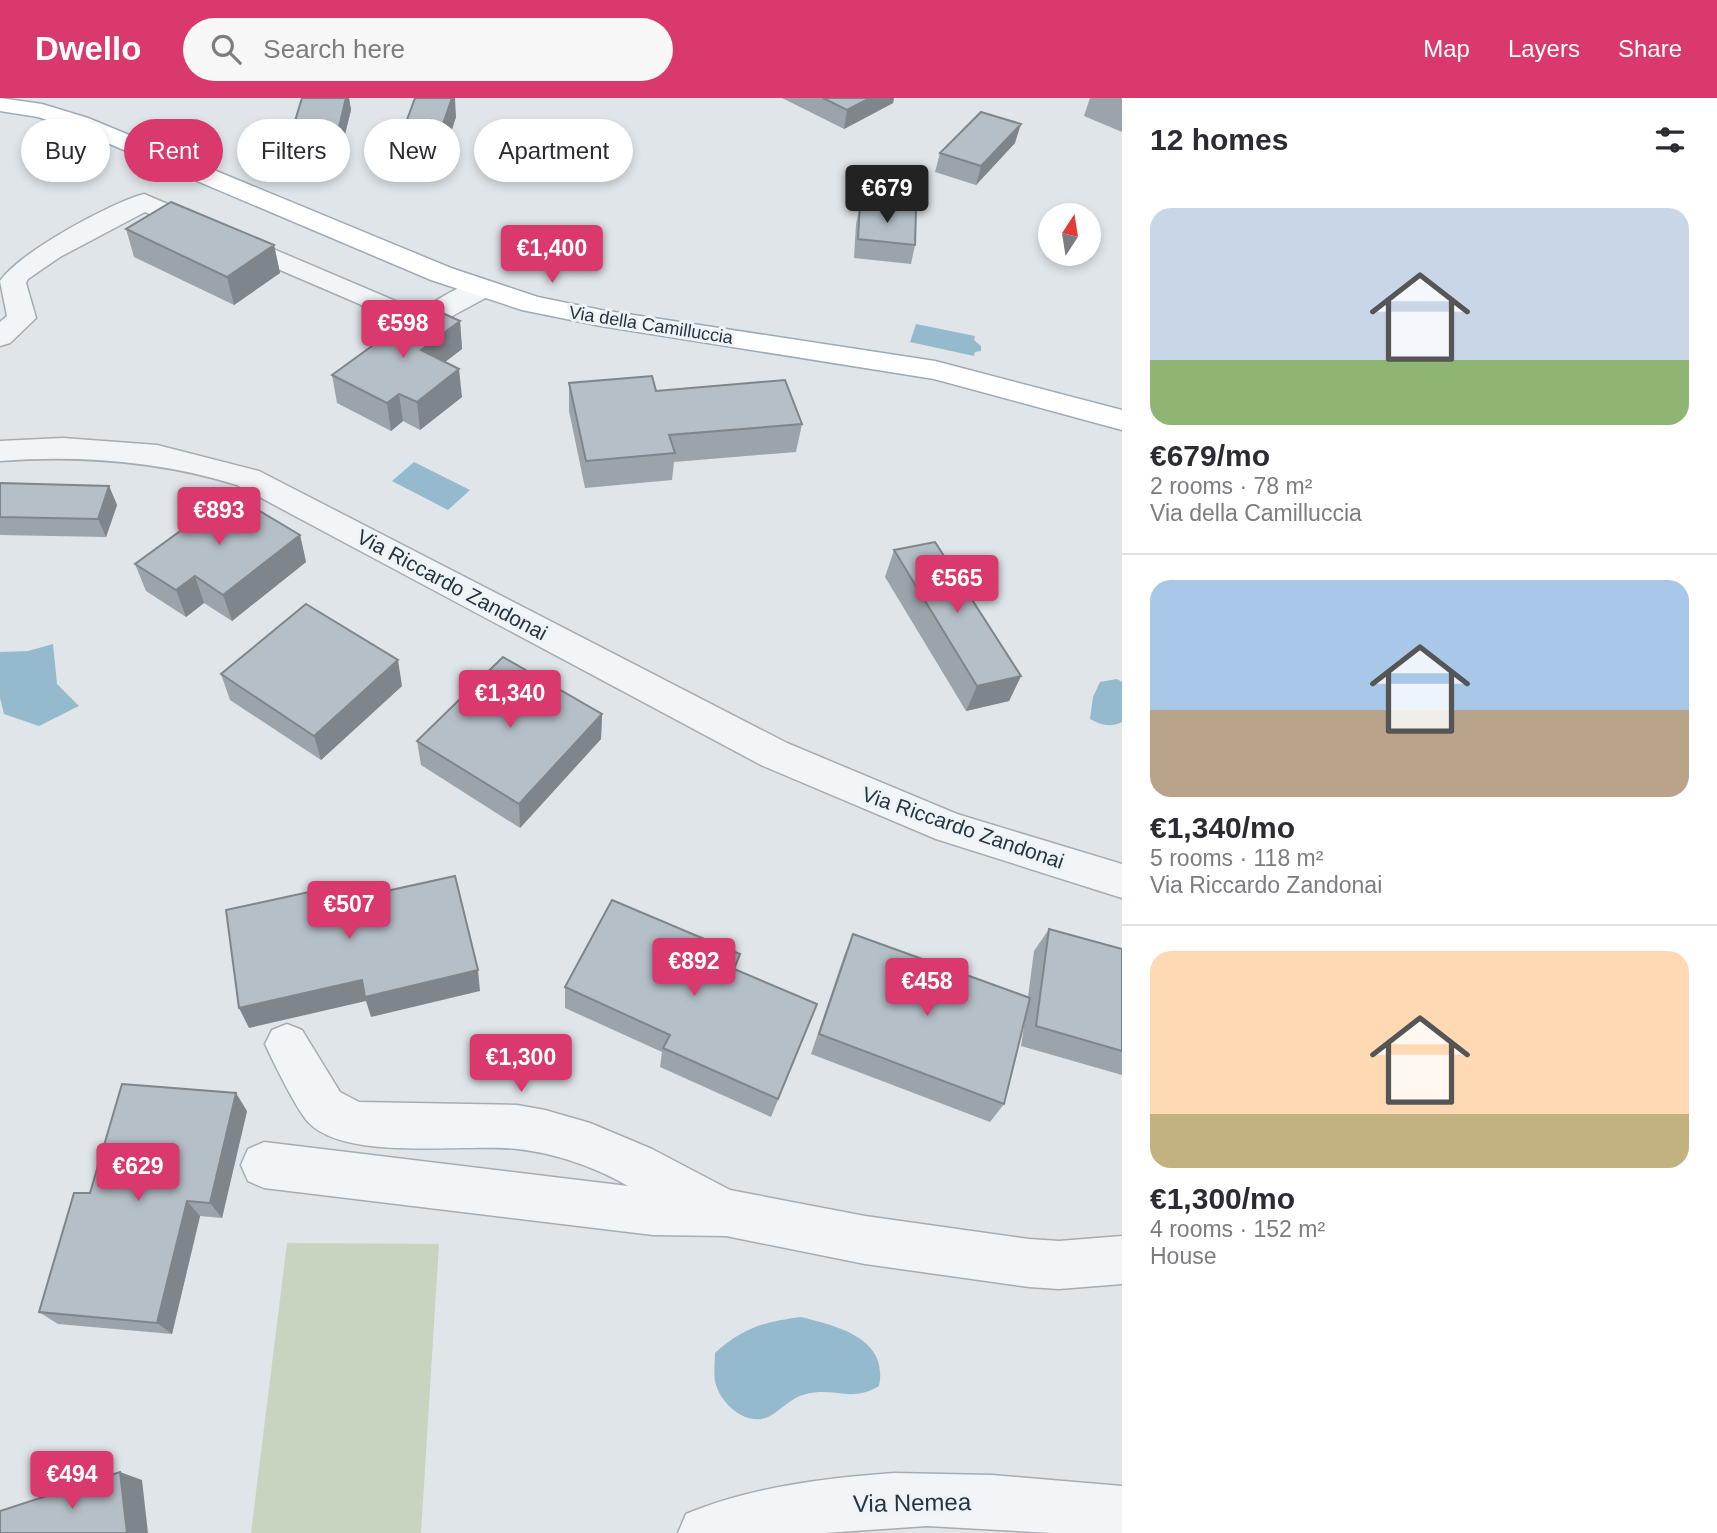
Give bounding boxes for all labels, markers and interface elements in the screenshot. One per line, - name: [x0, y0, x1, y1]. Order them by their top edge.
- search box: [183, 18, 673, 81]
- text: Dwello: [35, 30, 141, 67]
- icon: search: [207, 30, 245, 68]
- text: Search here: [263, 34, 405, 64]
- text: Map: [1423, 35, 1470, 62]
- text: Layers: [1508, 35, 1580, 62]
- text: Share: [1618, 35, 1682, 62]
- chip: Buy: [21, 119, 110, 182]
- chip: Rent: [124, 119, 223, 182]
- chip: Filters: [237, 119, 350, 182]
- chip: New: [364, 119, 460, 182]
- chip: Apartment: [474, 119, 633, 182]
- icon: filters: [1651, 121, 1689, 159]
- text: 12 homes: [1150, 123, 1288, 156]
- pin: €679: [846, 166, 928, 225]
- text: €679: [861, 175, 913, 201]
- north arrow: [1038, 203, 1101, 266]
- map controls: [1038, 203, 1101, 266]
- pin: €1,400: [495, 226, 609, 285]
- text: €1,400: [517, 235, 587, 261]
- icon: home: [1357, 254, 1483, 380]
- pin: €598: [362, 300, 444, 360]
- street label: Via della Camilluccia: [568, 302, 735, 348]
- text: €598: [377, 310, 429, 336]
- text: €679/mo: [1150, 439, 1270, 472]
- text: 2 rooms · 78 m²: [1150, 473, 1312, 499]
- pin: €893: [178, 488, 260, 547]
- text: €893: [193, 497, 245, 523]
- text: Via della Camilluccia: [1150, 500, 1362, 526]
- street label: Via Riccardo Zandonai: [353, 525, 551, 644]
- pin: €565: [916, 556, 998, 615]
- text: €565: [931, 565, 983, 591]
- icon: home: [1357, 626, 1483, 752]
- pin: €1,340: [453, 670, 567, 730]
- text: €1,340: [475, 680, 545, 706]
- street label: Via Riccardo Zandonai: [859, 782, 1067, 873]
- text: €1,340/mo: [1150, 811, 1295, 844]
- text: 5 rooms · 118 m²: [1150, 845, 1323, 871]
- text: Via Riccardo Zandonai: [1150, 872, 1382, 898]
- pin: €507: [308, 882, 390, 941]
- text: €507: [323, 891, 375, 917]
- pin: €892: [653, 939, 735, 998]
- text: €892: [668, 948, 720, 974]
- pin: €458: [886, 958, 968, 1018]
- text: €458: [901, 968, 953, 994]
- icon: home: [1357, 997, 1483, 1123]
- pin: €1,300: [464, 1034, 578, 1094]
- text: €1,300: [486, 1044, 556, 1070]
- pin: €629: [97, 1144, 179, 1203]
- text: €629: [112, 1153, 164, 1179]
- text: €1,300/mo: [1150, 1182, 1295, 1215]
- text: 4 rooms · 152 m²: [1150, 1216, 1325, 1242]
- text: House: [1150, 1243, 1216, 1269]
- pin: €494: [31, 1452, 113, 1511]
- text: €494: [46, 1461, 98, 1487]
- street label: Via Nemea: [853, 1488, 972, 1517]

